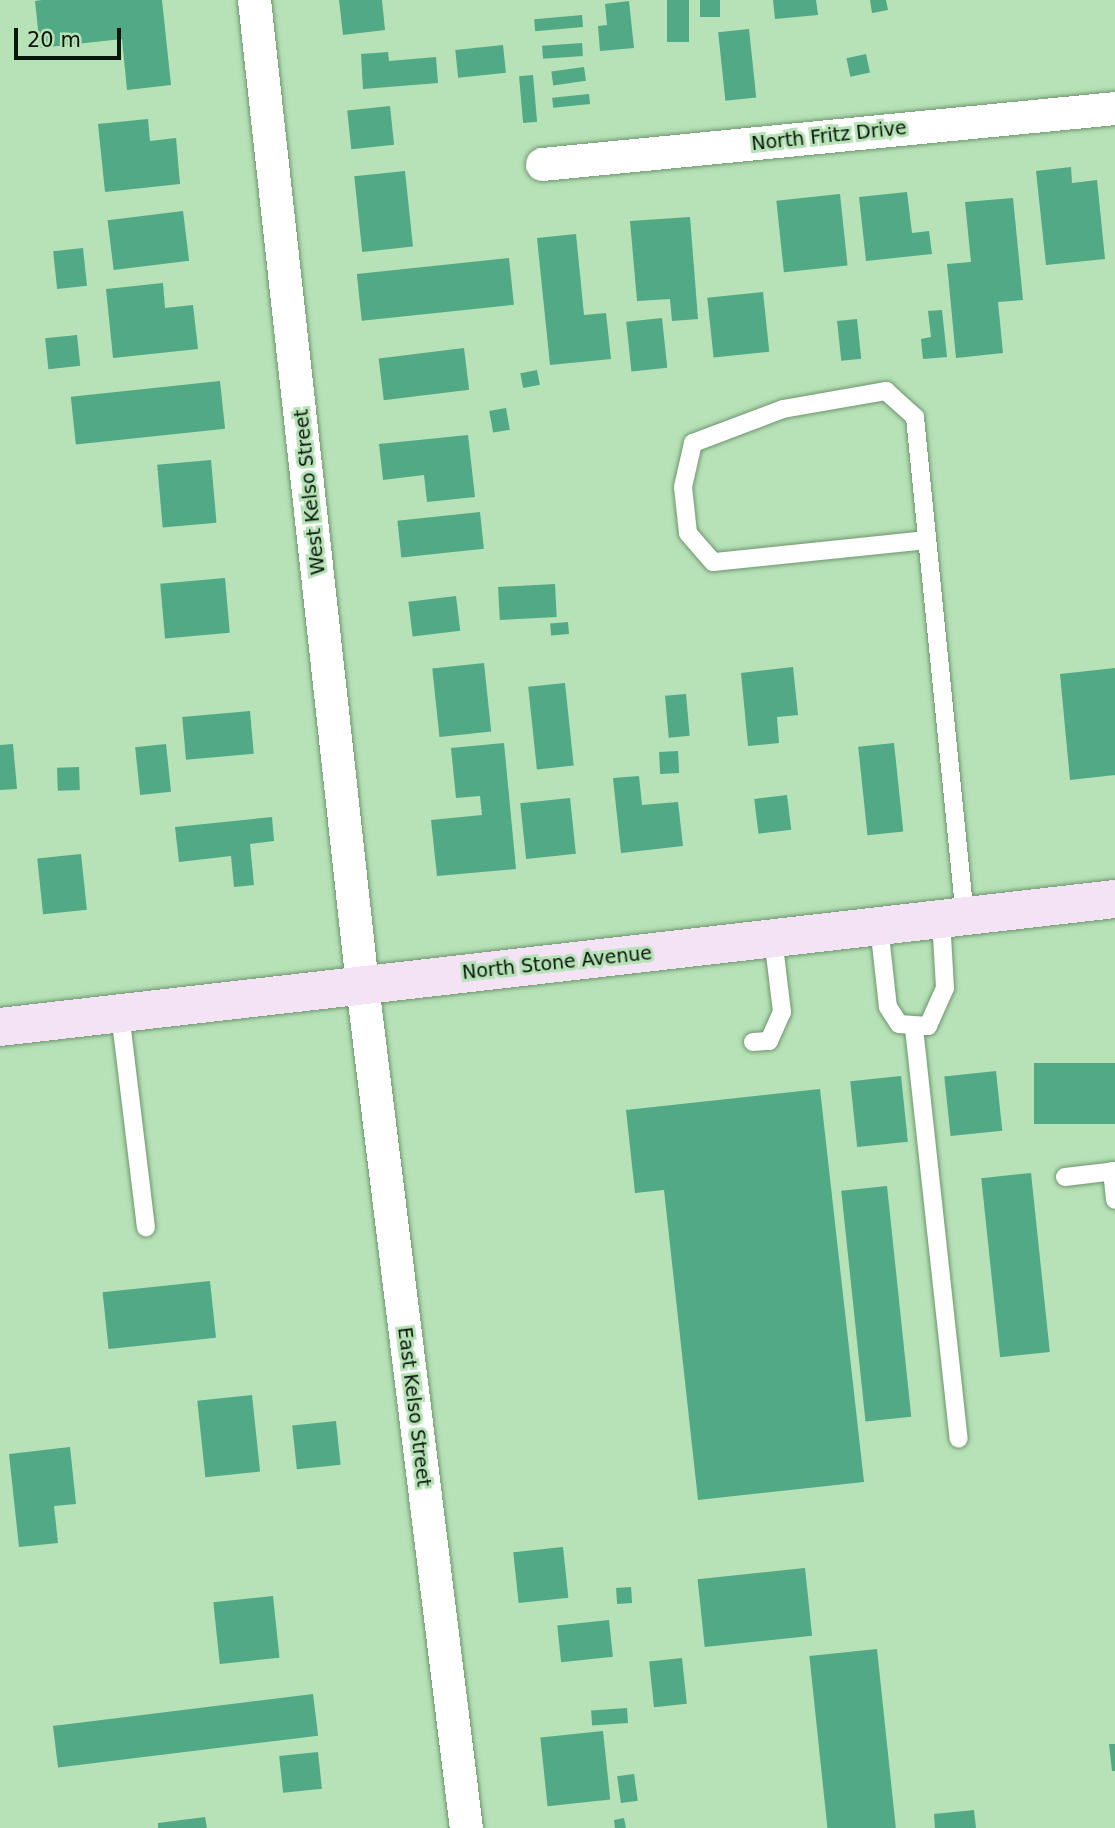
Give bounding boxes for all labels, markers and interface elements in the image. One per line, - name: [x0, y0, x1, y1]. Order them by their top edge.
- scale bar: [18, 14, 124, 58]
- text: 20 m: [27, 28, 81, 52]
- street label: North Fritz Drive: [750, 117, 908, 155]
- street label: West Kelso Street: [290, 408, 330, 576]
- street label: North Stone Avenue: [461, 942, 653, 984]
- street label: East Kelso Street: [393, 1326, 435, 1488]

